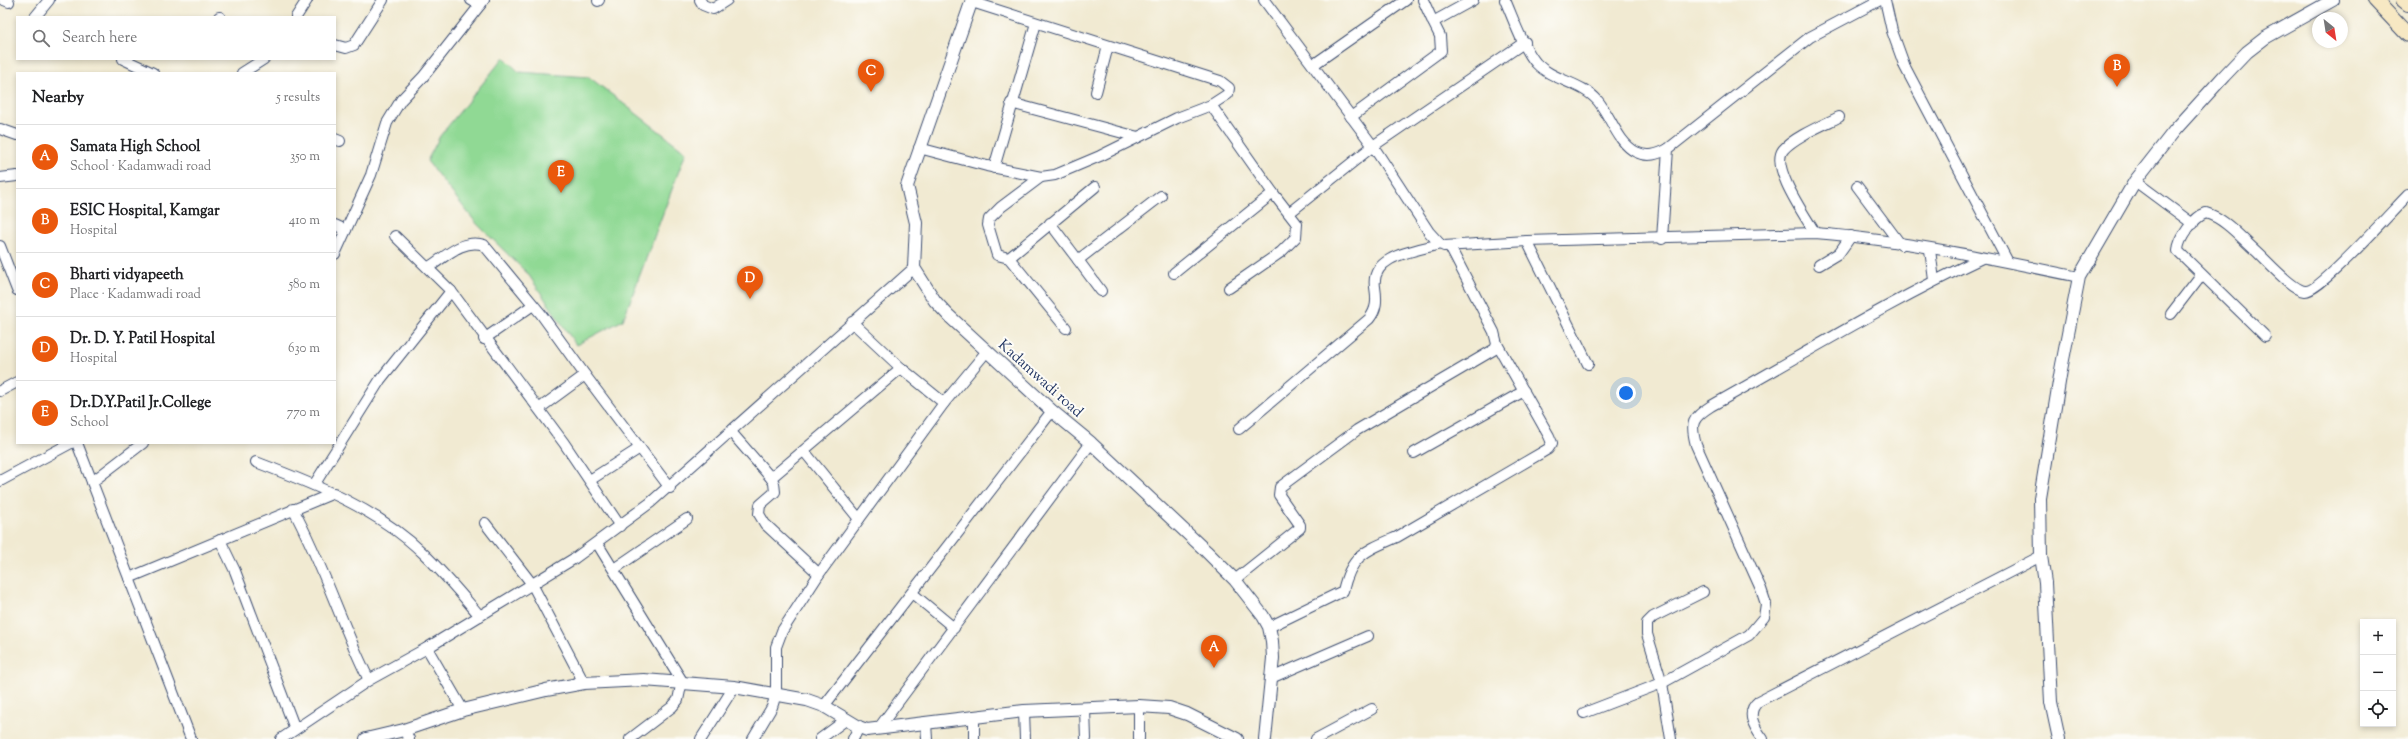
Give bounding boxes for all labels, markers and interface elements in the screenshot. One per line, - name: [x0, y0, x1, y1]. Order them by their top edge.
- north arrow: [2312, 12, 2348, 48]
- search box: [16, 16, 336, 60]
- icon: search: [30, 27, 52, 49]
- text: Search here: [62, 28, 137, 49]
- pin: B: [2104, 54, 2130, 87]
- pin: C: [858, 59, 884, 92]
- text: Nearby: [32, 86, 84, 110]
- text: 5 results: [276, 89, 320, 107]
- text: Samata High School: [70, 137, 200, 158]
- text: A: [40, 148, 50, 166]
- text: 350 m: [290, 148, 320, 166]
- text: School · Kadamwadi road: [70, 158, 211, 176]
- pin: E: [548, 160, 574, 193]
- text: ESIC Hospital, Kamgar: [70, 201, 220, 222]
- text: B: [41, 212, 49, 230]
- text: 410 m: [289, 212, 320, 230]
- text: Hospital: [70, 222, 117, 240]
- text: Bharti vidyapeeth: [70, 265, 184, 286]
- pin: D: [737, 266, 763, 299]
- text: C: [40, 276, 50, 294]
- text: 580 m: [289, 276, 320, 294]
- text: Place · Kadamwadi road: [70, 286, 201, 304]
- text: Dr. D. Y. Patil Hospital: [70, 329, 215, 350]
- street label: Kadamwadi road: [993, 335, 1087, 423]
- text: D: [40, 340, 50, 358]
- text: 630 m: [288, 340, 320, 358]
- text: Hospital: [70, 350, 117, 368]
- your location: [1616, 383, 1636, 403]
- text: Dr.D.Y.Patil Jr.College: [70, 393, 211, 414]
- text: E: [41, 404, 49, 422]
- text: 770 m: [287, 404, 320, 422]
- text: School: [70, 414, 109, 432]
- map controls: [2360, 619, 2396, 727]
- button: +: [2360, 619, 2396, 655]
- pin: A: [1201, 635, 1227, 668]
- button: −: [2360, 655, 2396, 691]
- button: locate: [2360, 691, 2396, 727]

